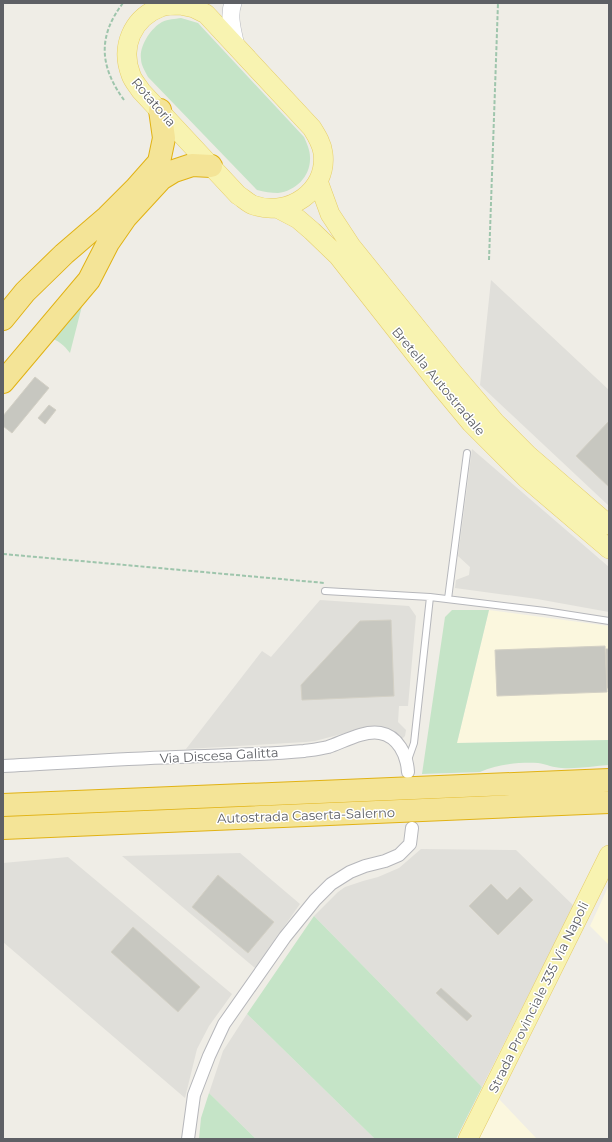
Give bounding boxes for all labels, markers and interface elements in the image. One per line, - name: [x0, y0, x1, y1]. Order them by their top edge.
- street label: Rotatoria: [128, 74, 180, 130]
- street label: Bretella Autostradale: [389, 324, 489, 439]
- street label: Via Discesa Galitta: [159, 744, 279, 766]
- street label: Autostrada Caserta-Salerno: [217, 804, 395, 826]
- street label: Strada Provinciale 335 Via Napoli: [485, 899, 591, 1095]

